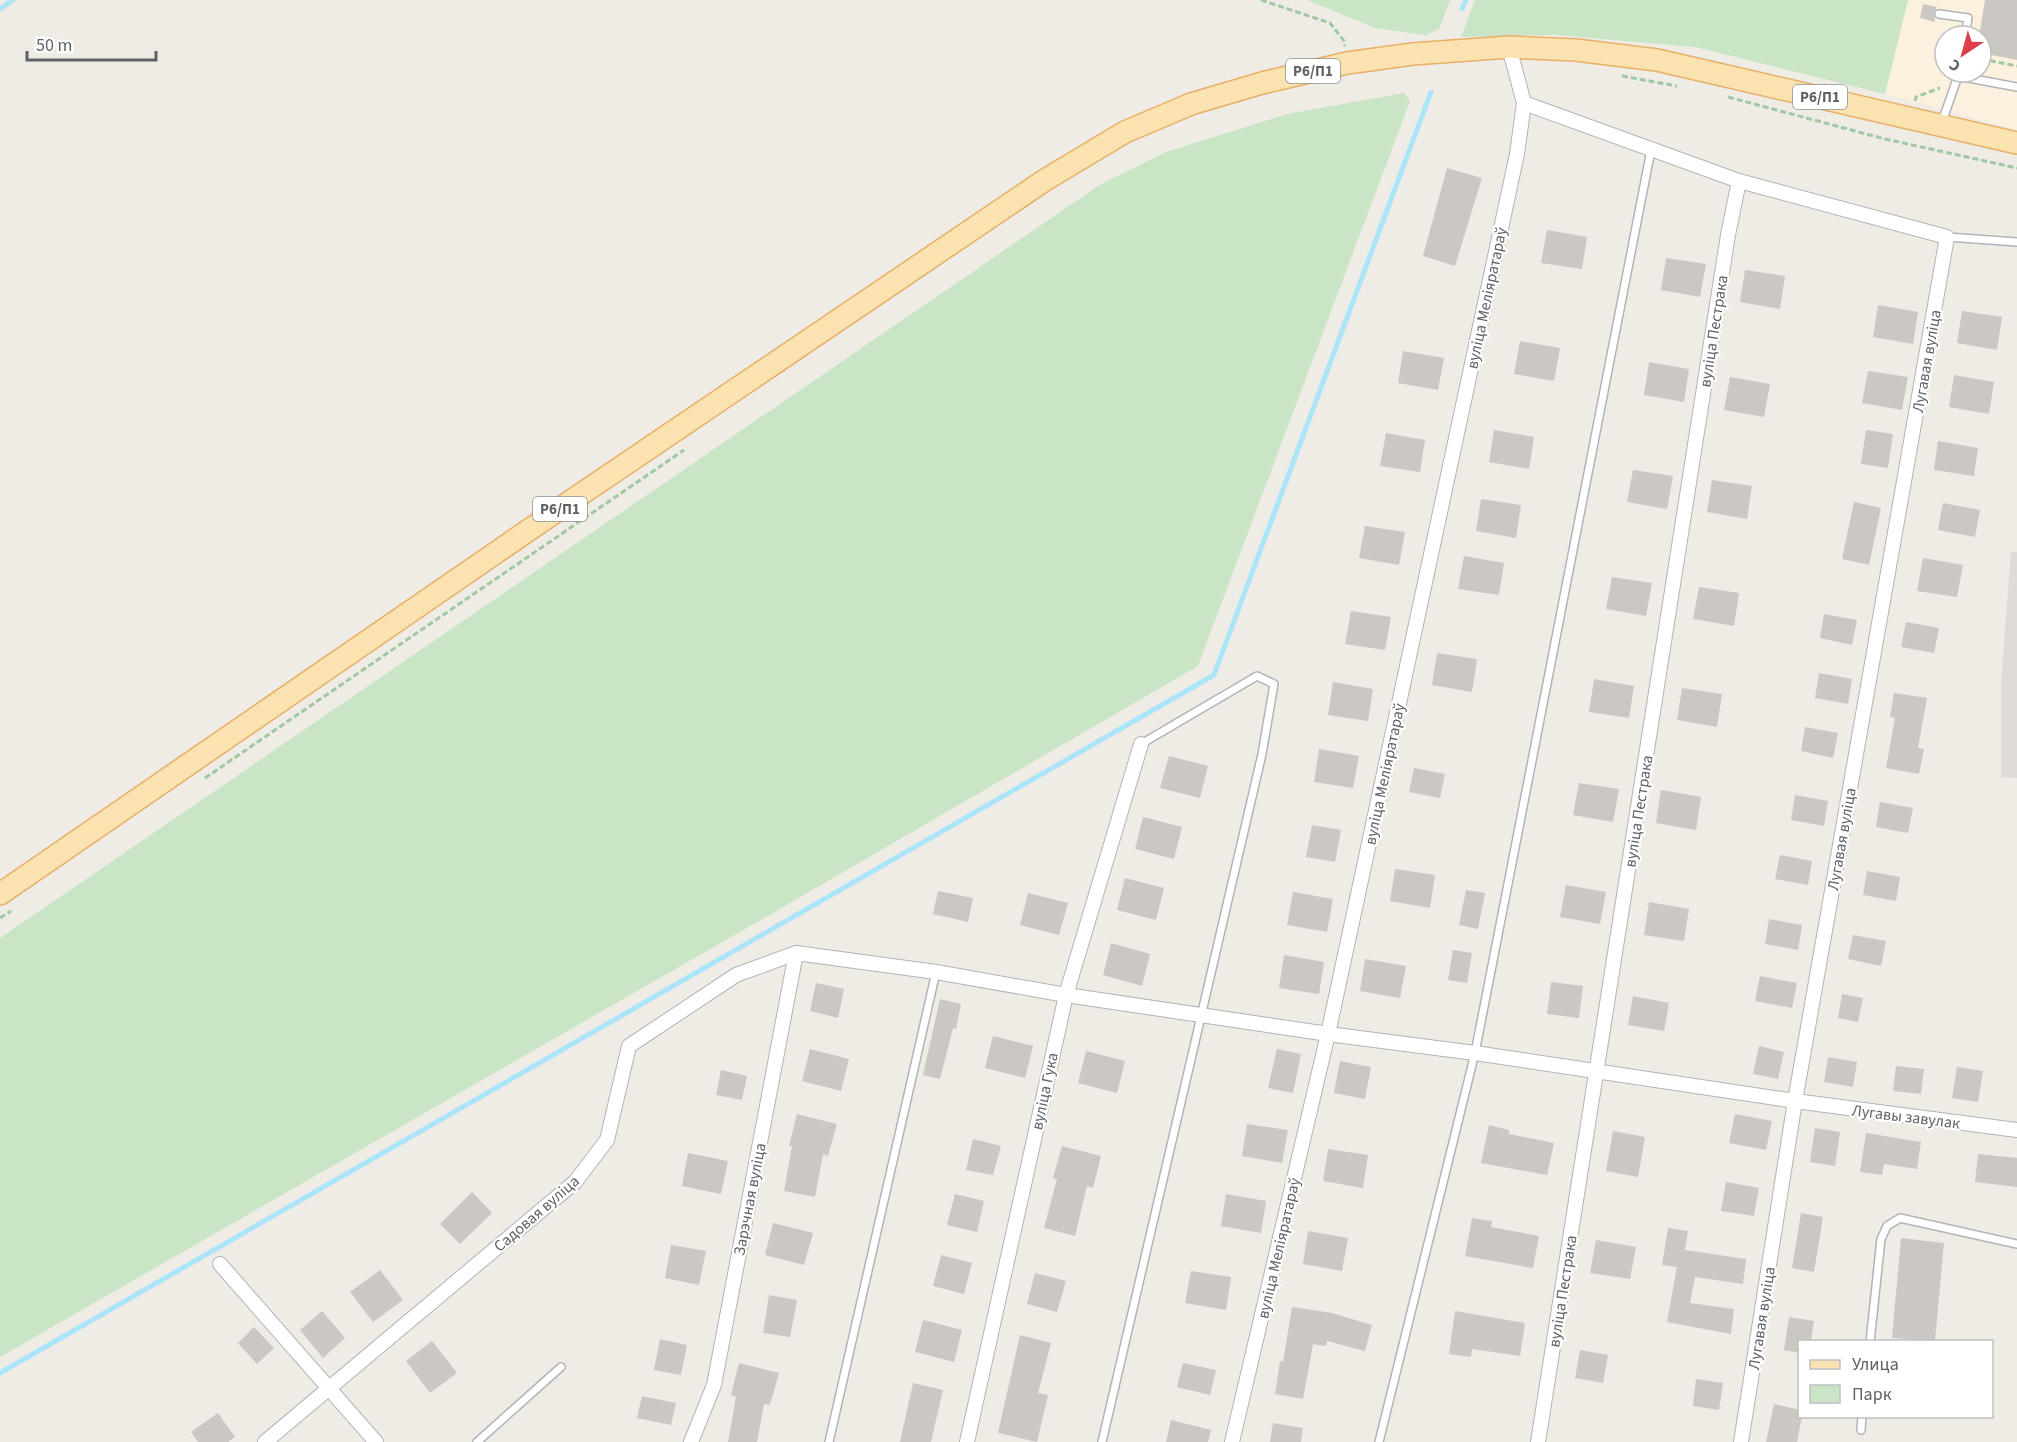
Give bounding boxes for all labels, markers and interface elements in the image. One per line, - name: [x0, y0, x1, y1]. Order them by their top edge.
- scale bar: [27, 24, 156, 62]
- north arrow: [1933, 24, 1993, 84]
- text: 50 m: [36, 33, 72, 58]
- text: С: [1945, 54, 1965, 77]
- road number: Р6/П1: [1286, 59, 1340, 83]
- road number: Р6/П1: [1793, 85, 1847, 109]
- street label: вуліца Меліяратараў: [1461, 225, 1513, 371]
- street label: вуліца Пестрака: [1694, 273, 1734, 389]
- street label: Лугавая вуліца: [1907, 308, 1947, 414]
- road number: Р6/П1: [533, 497, 587, 521]
- street label: вуліца Меліяратараў: [1359, 701, 1411, 847]
- street label: вуліца Пестрака: [1619, 753, 1659, 869]
- street label: Лугавая вуліца: [1822, 786, 1862, 892]
- street label: вуліца Гука: [1026, 1050, 1064, 1132]
- street label: Лугавы завулак: [1850, 1099, 1961, 1135]
- street label: Зарэчная вуліца: [728, 1141, 772, 1257]
- street label: Садовая вуліца: [489, 1170, 584, 1257]
- street label: вуліца Меліяратараў: [1252, 1175, 1306, 1321]
- street label: вуліца Пестрака: [1543, 1233, 1583, 1349]
- street label: Лугавая вуліца: [1743, 1265, 1781, 1371]
- legend: [1798, 1340, 1993, 1418]
- text: Улица: [1852, 1352, 1899, 1377]
- text: Парк: [1852, 1382, 1892, 1407]

